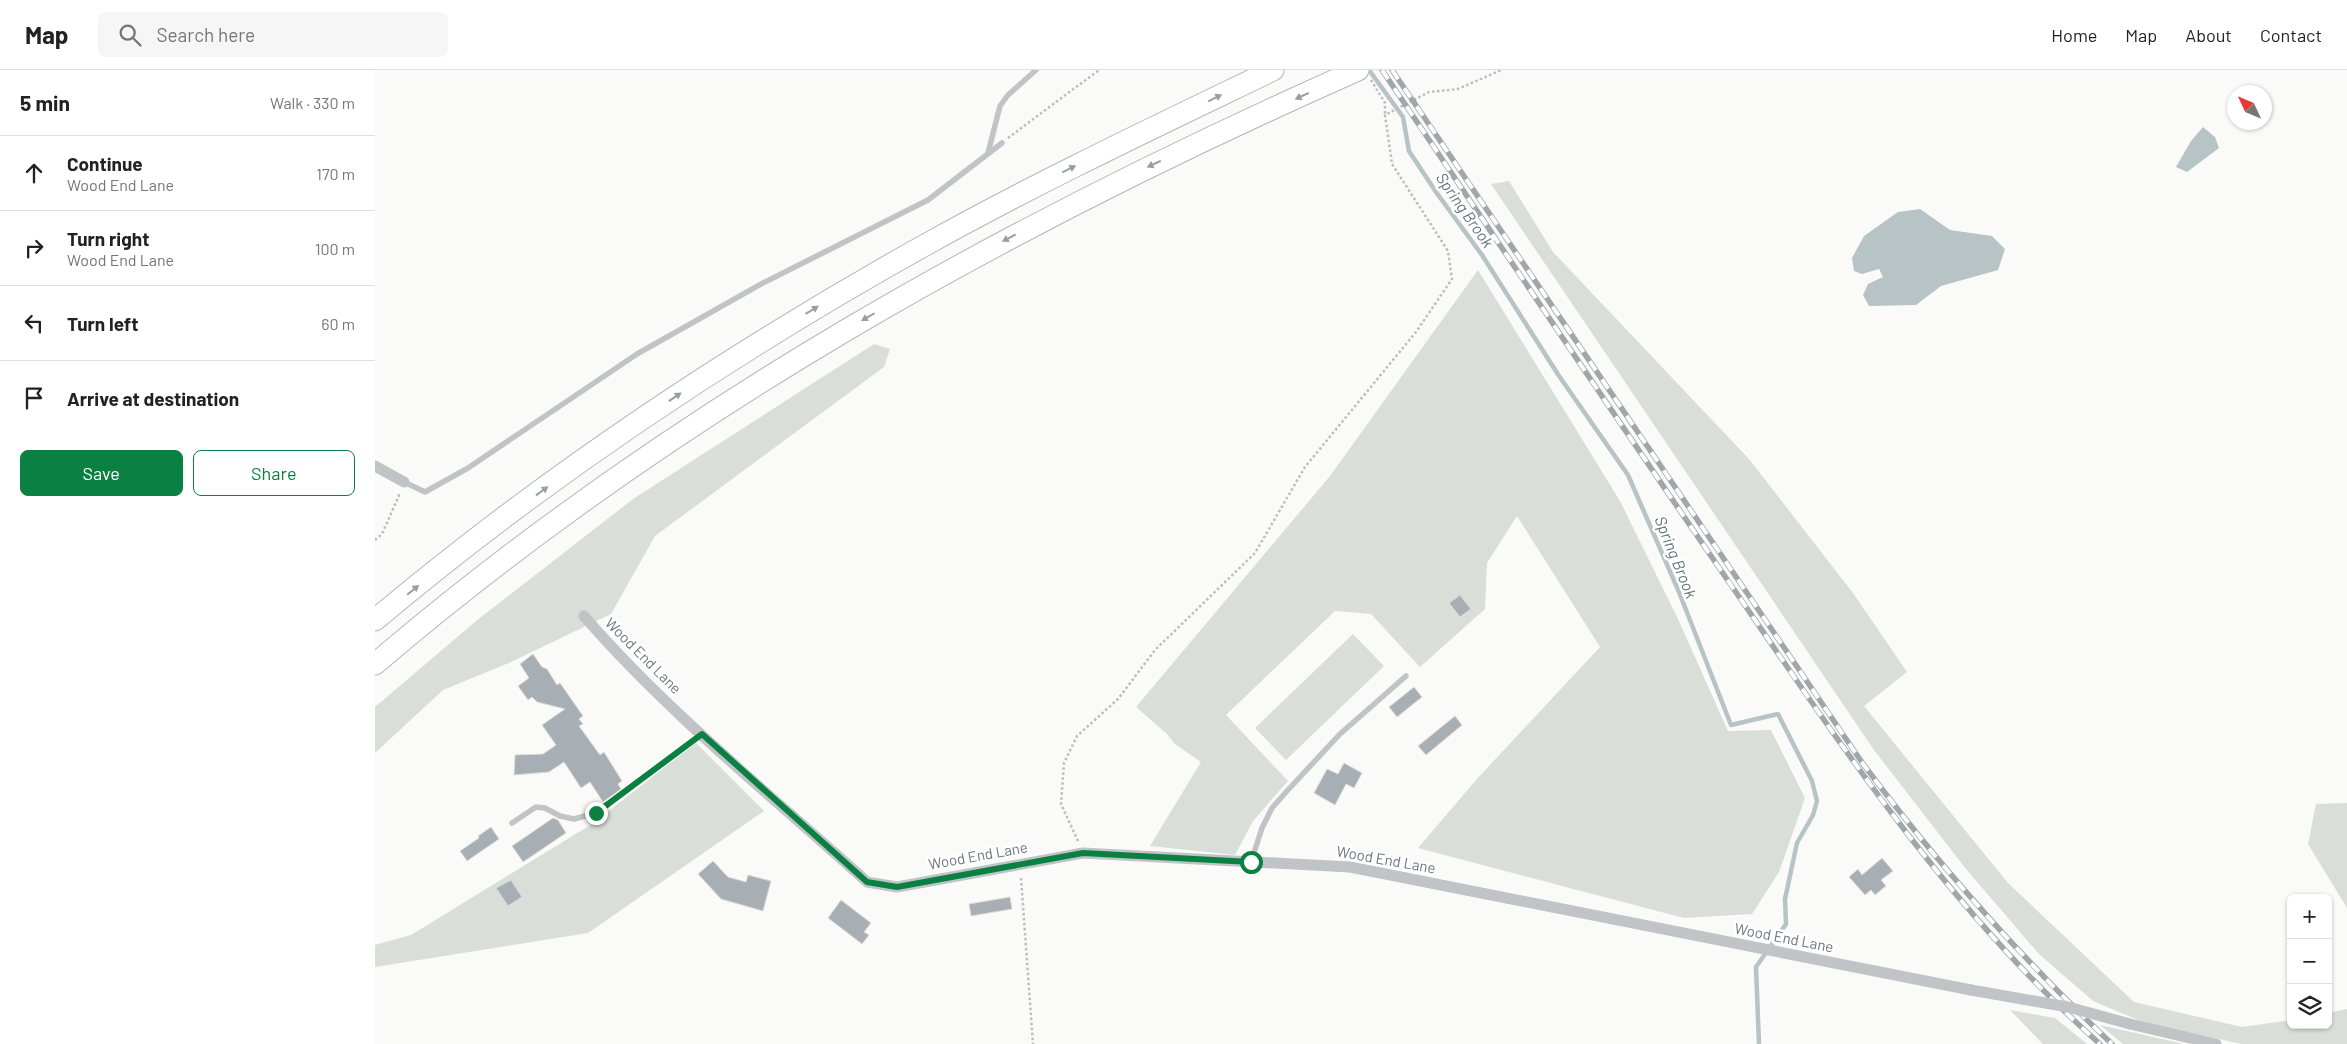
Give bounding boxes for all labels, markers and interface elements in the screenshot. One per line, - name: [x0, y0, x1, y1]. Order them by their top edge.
- search box: [98, 12, 448, 57]
- text: Map: [25, 20, 68, 49]
- icon: search: [116, 21, 144, 49]
- text: Search here: [156, 23, 255, 46]
- text: Home: [2051, 24, 2097, 46]
- text: Map: [2125, 24, 2157, 46]
- text: About: [2185, 24, 2232, 46]
- text: Contact: [2260, 24, 2322, 46]
- north arrow: [2227, 85, 2272, 130]
- text: 5 min: [20, 90, 70, 115]
- one-way arrow: [1295, 92, 1309, 100]
- text: Walk · 330 m: [270, 93, 355, 112]
- one-way arrow: [1208, 94, 1222, 102]
- text: Continue: [67, 152, 143, 175]
- icon: ahead: [20, 159, 48, 187]
- one-way arrow: [1147, 160, 1161, 168]
- text: 170 m: [316, 164, 355, 183]
- one-way arrow: [1062, 165, 1076, 173]
- water label: Spring Brook: [1433, 169, 1498, 251]
- text: Wood End Lane: [67, 175, 174, 194]
- text: Turn right: [67, 227, 149, 250]
- one-way arrow: [1003, 233, 1016, 242]
- icon: right: [20, 234, 48, 262]
- text: 100 m: [315, 239, 355, 258]
- text: Wood End Lane: [67, 250, 174, 269]
- one-way arrow: [805, 306, 818, 315]
- icon: left: [20, 309, 48, 337]
- text: Turn left: [67, 312, 138, 335]
- one-way arrow: [861, 312, 874, 321]
- text: 60 m: [321, 314, 355, 333]
- icon: arrive: [20, 384, 48, 412]
- text: Arrive at destination: [67, 387, 239, 410]
- one-way arrow: [668, 393, 682, 402]
- button: Save: [20, 450, 183, 496]
- button: Share: [193, 450, 355, 496]
- one-way arrow: [535, 486, 549, 496]
- water label: Spring Brook: [1651, 513, 1702, 601]
- one-way arrow: [406, 584, 419, 595]
- street label: Wood End Lane: [602, 613, 686, 697]
- route end: [585, 802, 608, 825]
- street label: Wood End Lane: [927, 837, 1029, 873]
- street label: Wood End Lane: [1335, 841, 1437, 877]
- route start: [1240, 851, 1263, 874]
- map controls: [2287, 894, 2332, 1029]
- button: +: [2287, 894, 2332, 939]
- street label: Wood End Lane: [1733, 919, 1835, 955]
- button: −: [2287, 939, 2332, 984]
- button: layers: [2287, 984, 2332, 1029]

